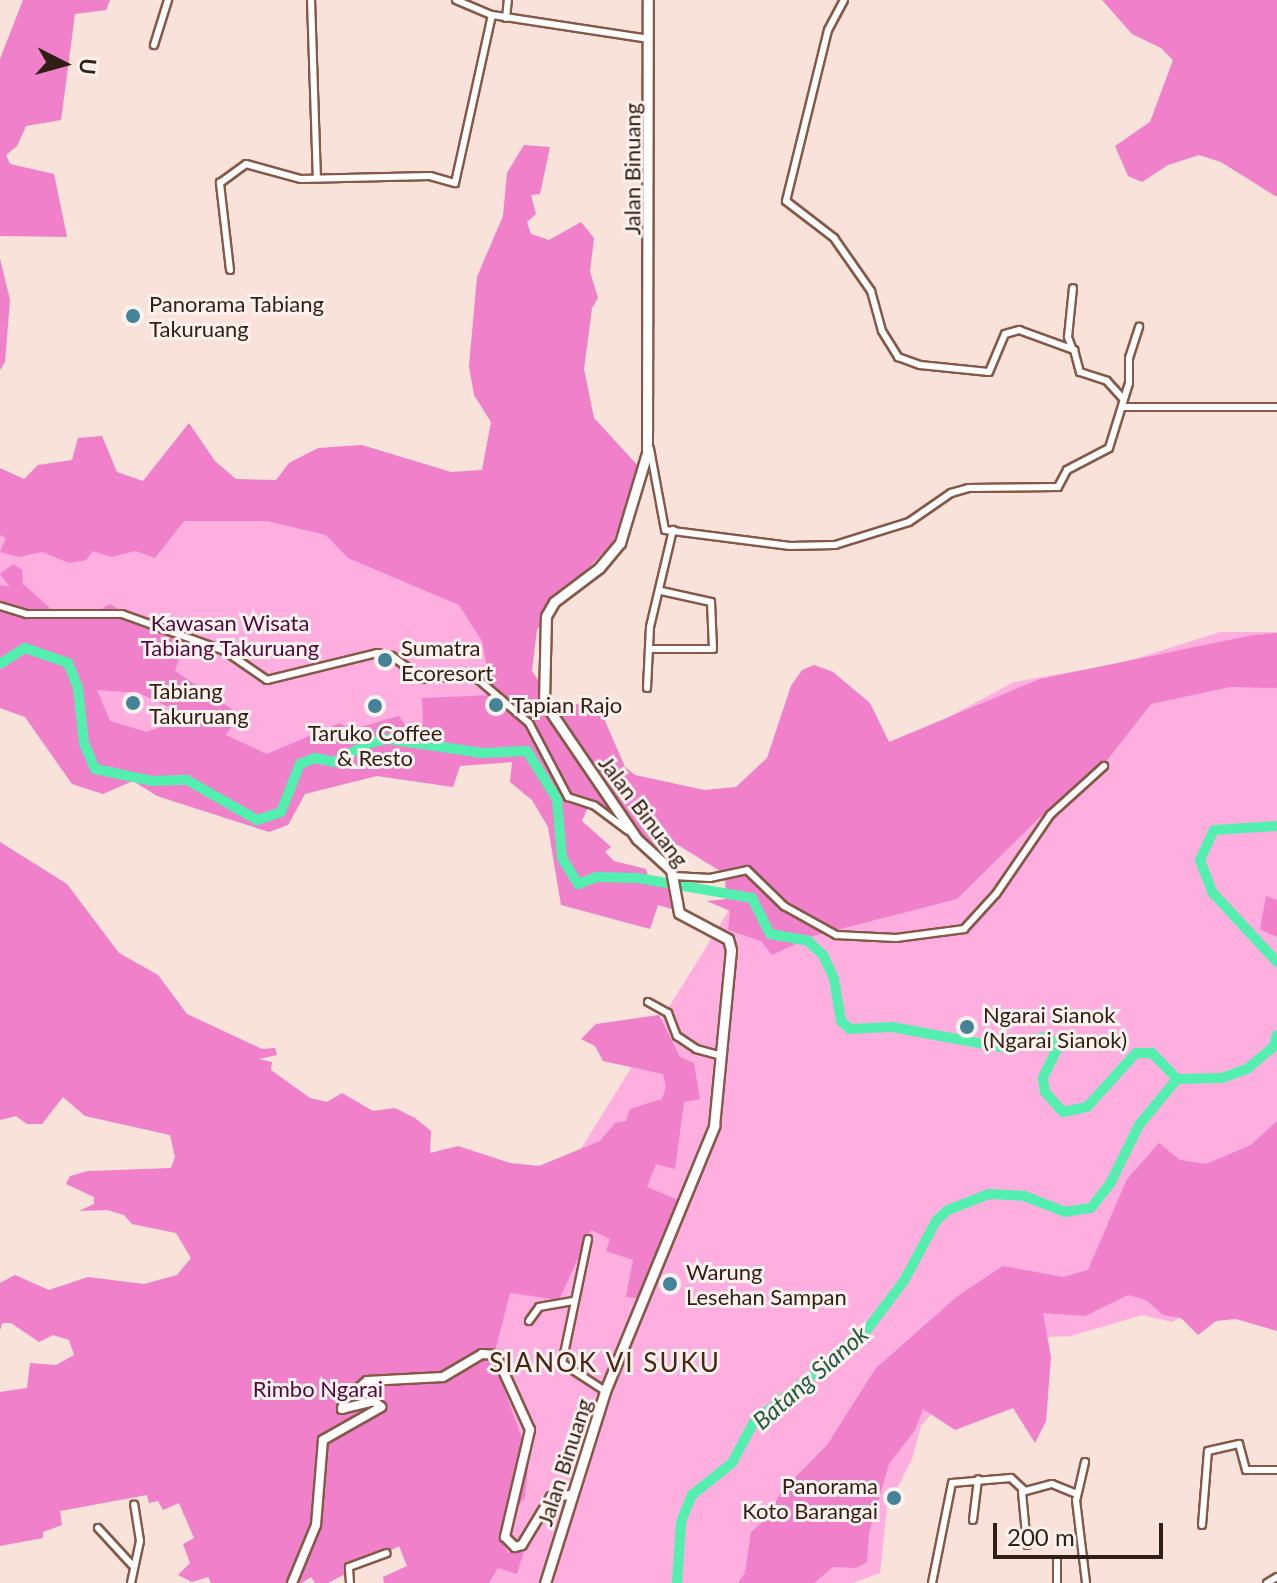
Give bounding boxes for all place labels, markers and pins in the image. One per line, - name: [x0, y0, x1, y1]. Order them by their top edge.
- place label: Panorama Tabiang Takuruang: [149, 290, 325, 342]
- marker: Panorama Tabiang Takuruang: [124, 307, 142, 325]
- place label: Sumatra Ecoresort: [401, 634, 493, 686]
- marker: Sumatra Ecoresort: [376, 651, 394, 669]
- place label: Tabiang Takuruang: [149, 677, 249, 728]
- place label: Tapian Rajo: [512, 692, 622, 718]
- marker: Tabiang Takuruang: [124, 694, 142, 712]
- marker: Tapian Rajo: [487, 696, 505, 714]
- marker: Taruko Coffee & Resto: [366, 697, 384, 715]
- place label: Taruko Coffee & Resto: [308, 719, 442, 770]
- place label: Ngarai Sianok (Ngarai Sianok): [983, 1001, 1127, 1052]
- marker: Ngarai Sianok (Ngarai Sianok): [958, 1018, 976, 1036]
- place label: Warung Lesehan Sampan: [686, 1258, 847, 1310]
- marker: Warung Lesehan Sampan: [661, 1275, 679, 1293]
- place label: Panorama Koto Barangai: [742, 1472, 878, 1524]
- marker: Panorama Koto Barangai: [885, 1489, 903, 1507]

